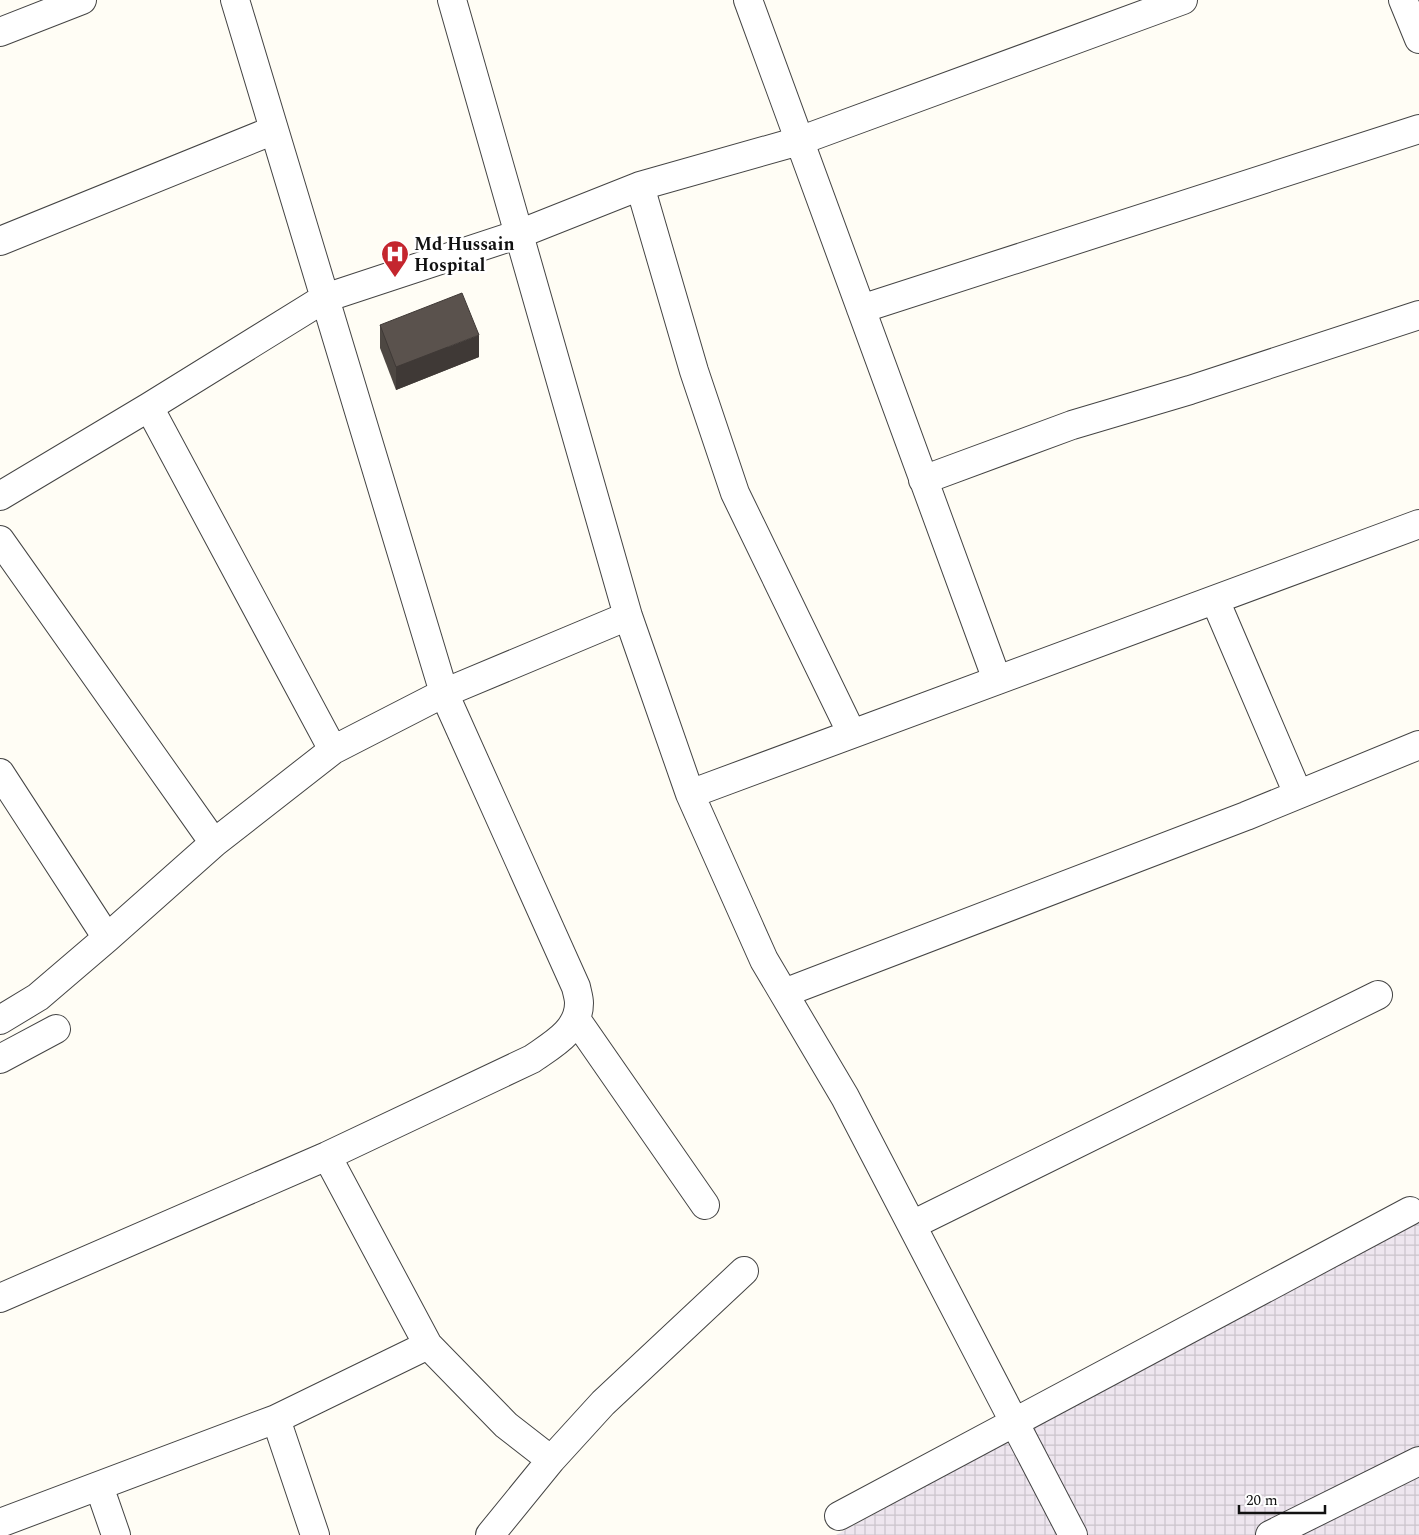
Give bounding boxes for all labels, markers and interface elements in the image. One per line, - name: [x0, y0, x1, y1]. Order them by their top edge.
- place label: Md Hussain Hospital: [414, 231, 515, 279]
- hospital icon: Md Hussain Hospital: [380, 239, 410, 278]
- scale bar: [1239, 1482, 1325, 1514]
- text: 20 m: [1246, 1489, 1278, 1512]

